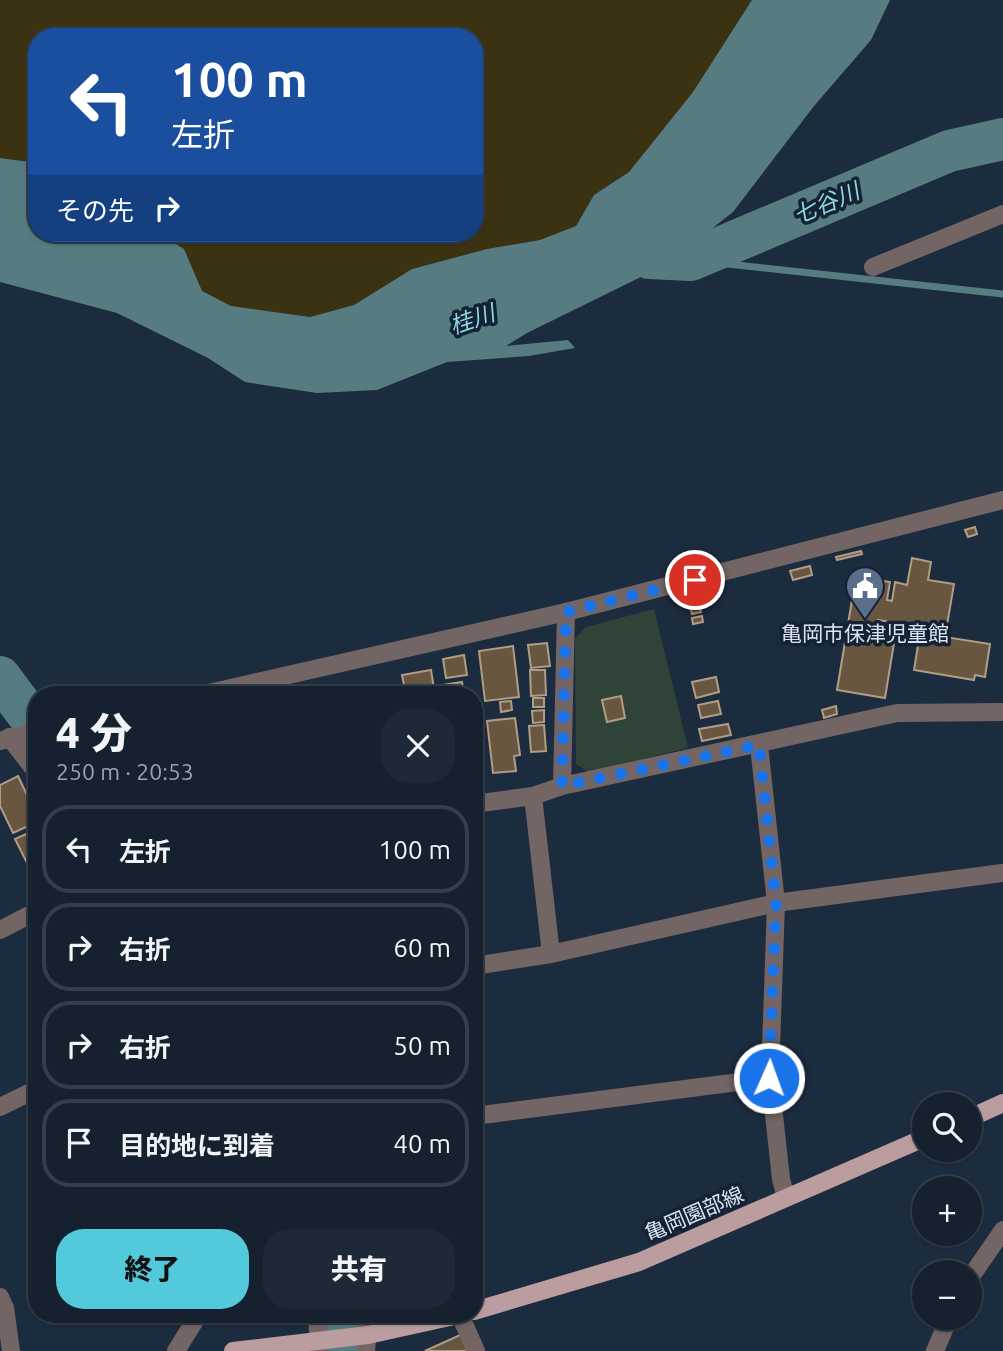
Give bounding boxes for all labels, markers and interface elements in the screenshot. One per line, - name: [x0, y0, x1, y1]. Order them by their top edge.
- text: 100 m: [171, 51, 308, 106]
- icon: left: [56, 56, 147, 147]
- text: 左折: [171, 116, 235, 152]
- water label: 七谷川: [789, 177, 865, 228]
- icon: right: [148, 189, 186, 227]
- text: その先: [56, 196, 134, 225]
- water label: 桂川: [446, 299, 501, 338]
- pin: [665, 550, 725, 610]
- icon: arrive: [676, 561, 714, 599]
- public building icon: 亀岡市保津児童館: [844, 565, 886, 620]
- place label: 亀岡市保津児童館: [781, 621, 949, 645]
- text: 4 分: [56, 709, 132, 756]
- button: close: [381, 709, 455, 783]
- text: 250 m · 20:53: [56, 759, 194, 784]
- icon: left: [60, 830, 98, 868]
- text: 100 m: [379, 835, 451, 864]
- text: 左折: [119, 837, 171, 866]
- icon: right: [60, 928, 98, 966]
- text: 60 m: [393, 933, 451, 962]
- text: 右折: [119, 935, 171, 964]
- icon: right: [60, 1026, 98, 1064]
- text: 50 m: [393, 1031, 451, 1060]
- text: 右折: [119, 1033, 171, 1062]
- position arrow: [732, 1041, 806, 1115]
- map controls: [912, 1092, 982, 1330]
- button: search: [912, 1092, 982, 1162]
- icon: arrive: [60, 1124, 98, 1162]
- text: 40 m: [393, 1129, 451, 1158]
- text: 目的地に到着: [119, 1131, 275, 1160]
- button: +: [912, 1176, 982, 1246]
- street label: 亀岡園部線: [641, 1181, 747, 1245]
- button: 終了: [56, 1229, 249, 1309]
- button: 共有: [263, 1229, 455, 1309]
- button: −: [912, 1260, 982, 1330]

